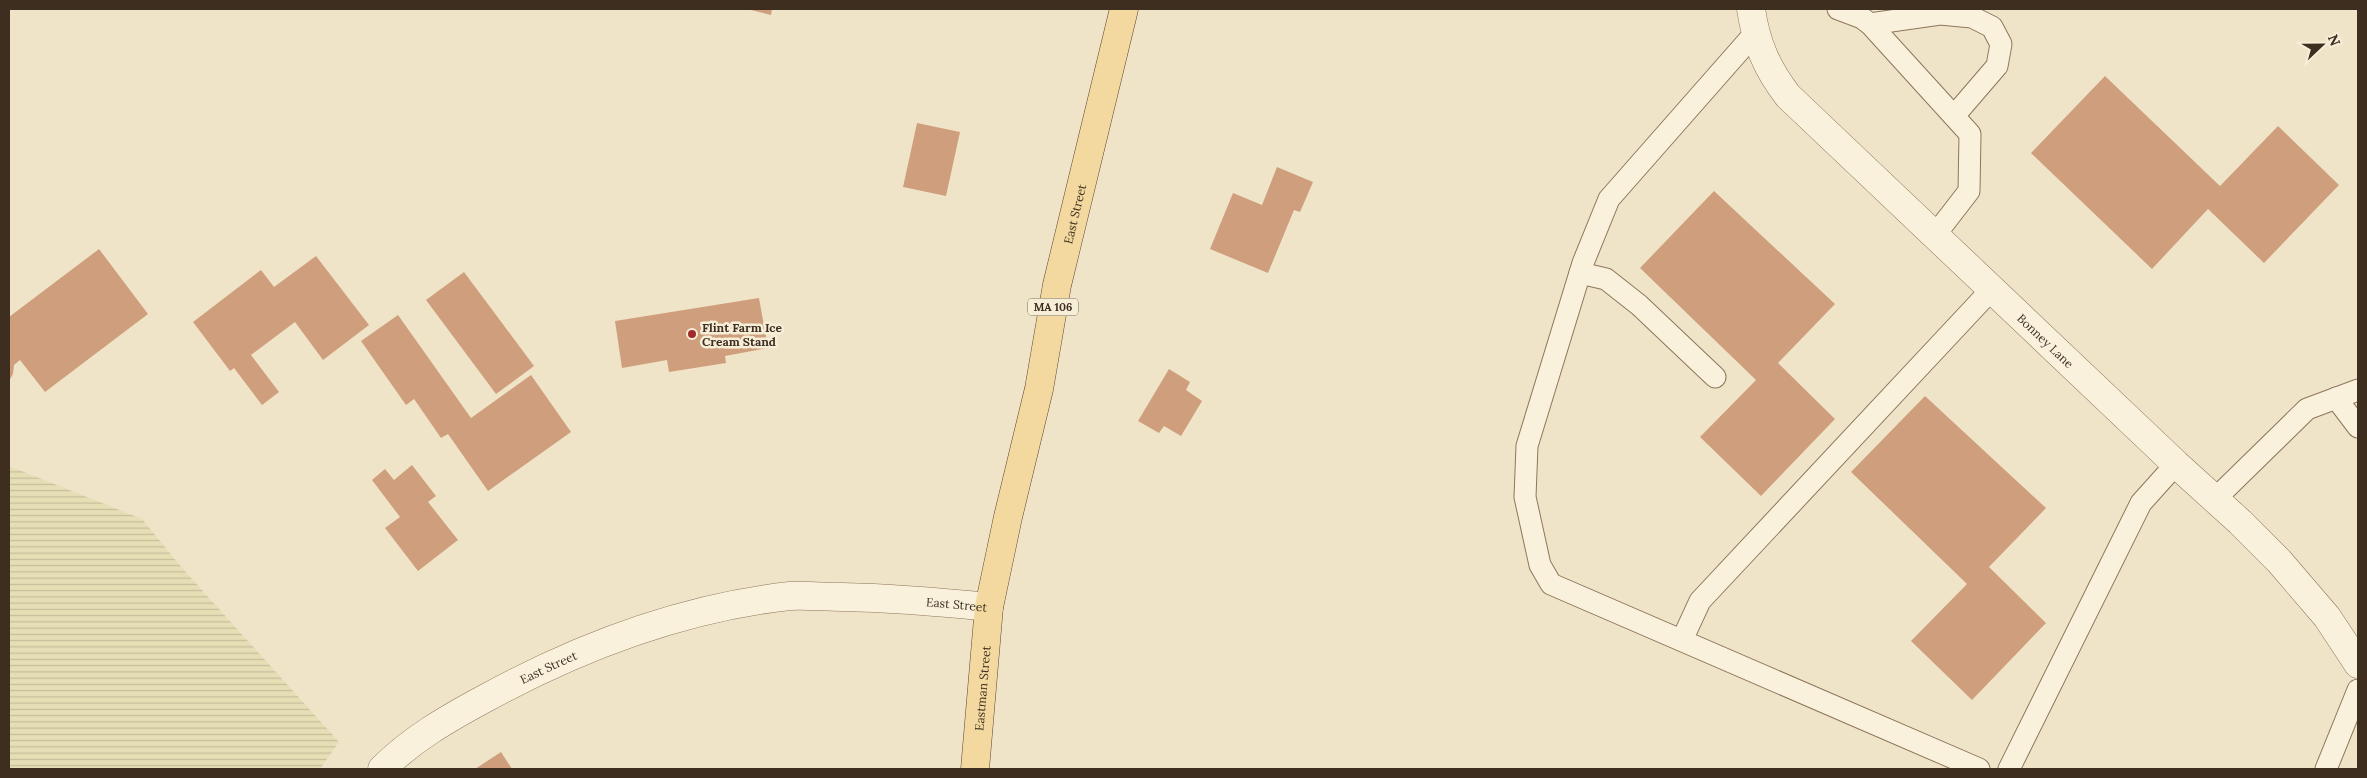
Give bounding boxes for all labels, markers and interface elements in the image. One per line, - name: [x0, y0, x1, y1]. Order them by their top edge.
- north arrow: [2297, 20, 2347, 70]
- text: N: [2324, 32, 2344, 49]
- street label: East Street: [1060, 182, 1089, 245]
- road number: MA 106: [1028, 298, 1078, 316]
- street label: Bonney Lane: [2014, 310, 2078, 371]
- place label: Flint Farm Ice Cream Stand: [702, 320, 782, 349]
- marker: Flint Farm Ice Cream Stand: [686, 328, 698, 340]
- street label: East Street: [926, 594, 988, 614]
- street label: Eastman Street: [971, 645, 993, 731]
- street label: East Street: [517, 647, 579, 687]

